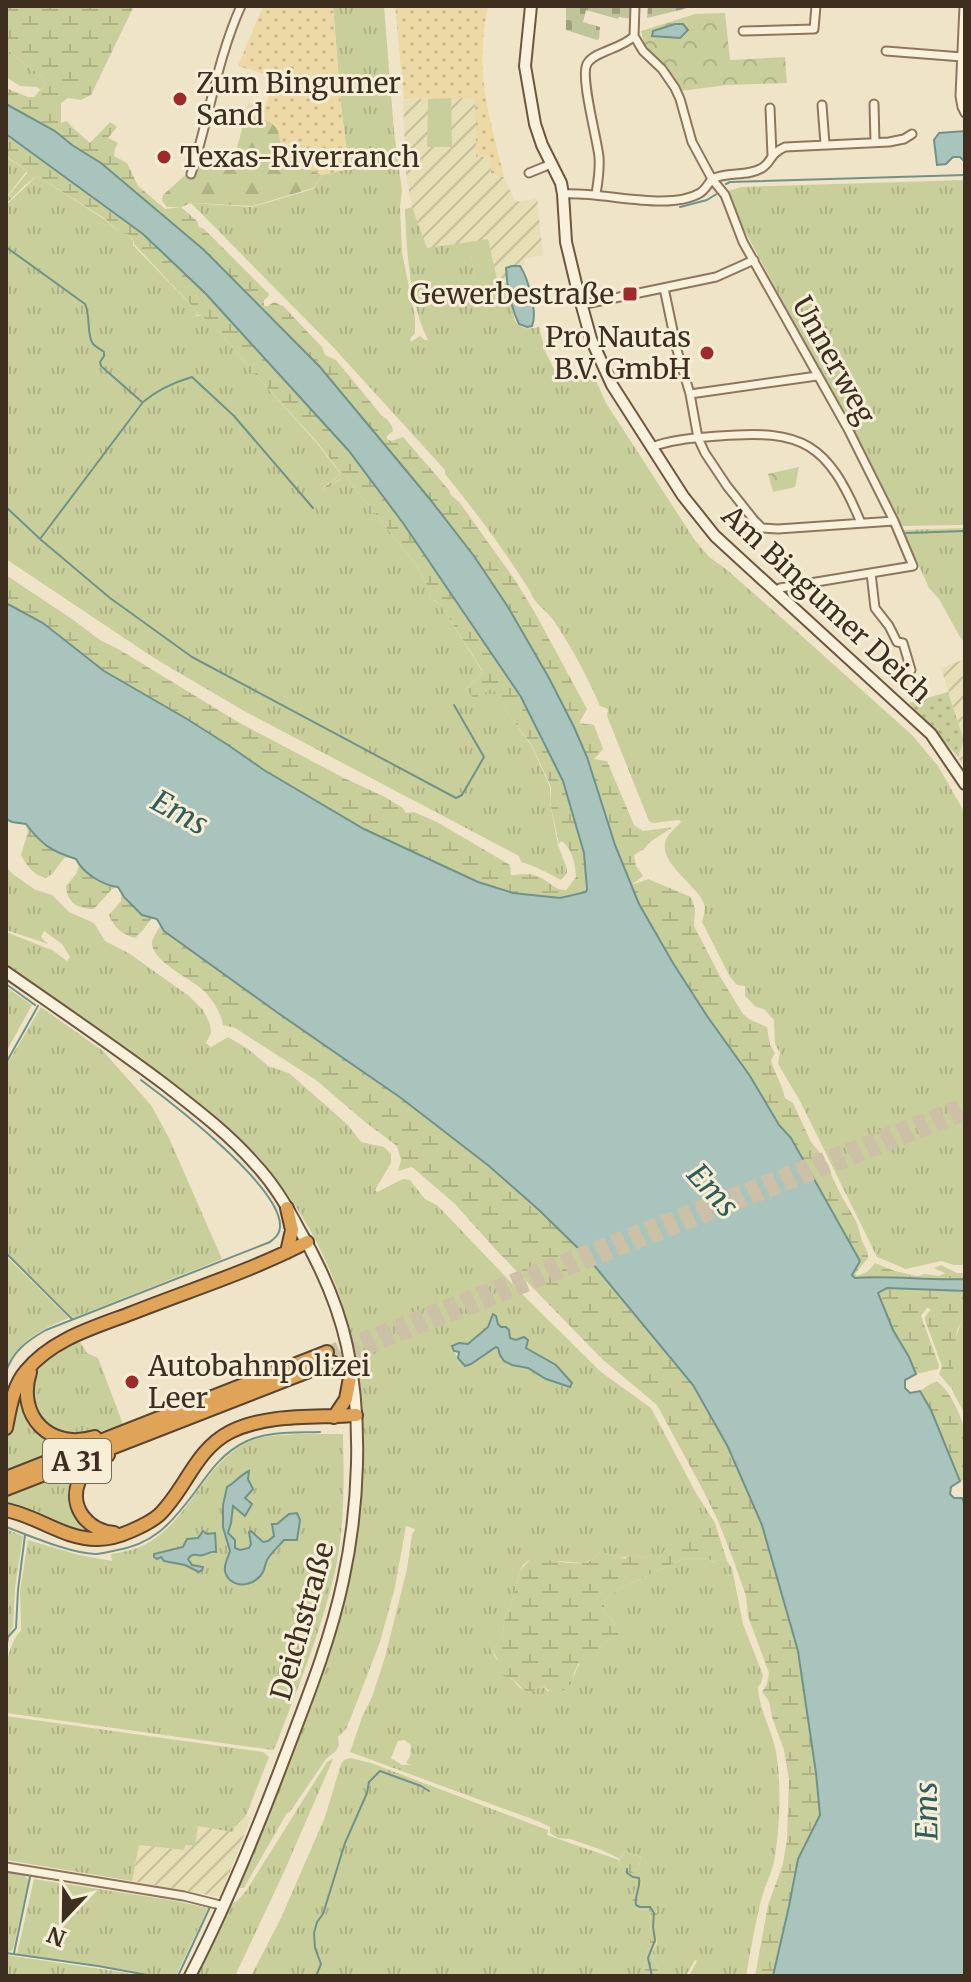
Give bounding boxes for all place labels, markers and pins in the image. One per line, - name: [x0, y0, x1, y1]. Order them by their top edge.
- place label: Zum Bingumer Sand: [196, 65, 401, 133]
- marker: Zum Bingumer Sand: [171, 90, 189, 108]
- place label: Texas-Riverranch: [180, 139, 420, 175]
- marker: Texas-Riverranch: [155, 148, 173, 166]
- place label: Gewerbestraße: [410, 276, 614, 312]
- marker: Gewerbestraße: [621, 285, 639, 303]
- place label: Pro Nautas B.V. GmbH: [545, 319, 691, 387]
- marker: Pro Nautas B.V. GmbH: [698, 344, 716, 362]
- place label: Autobahnpolizei Leer: [147, 1348, 370, 1416]
- marker: Autobahnpolizei Leer: [123, 1373, 141, 1391]

